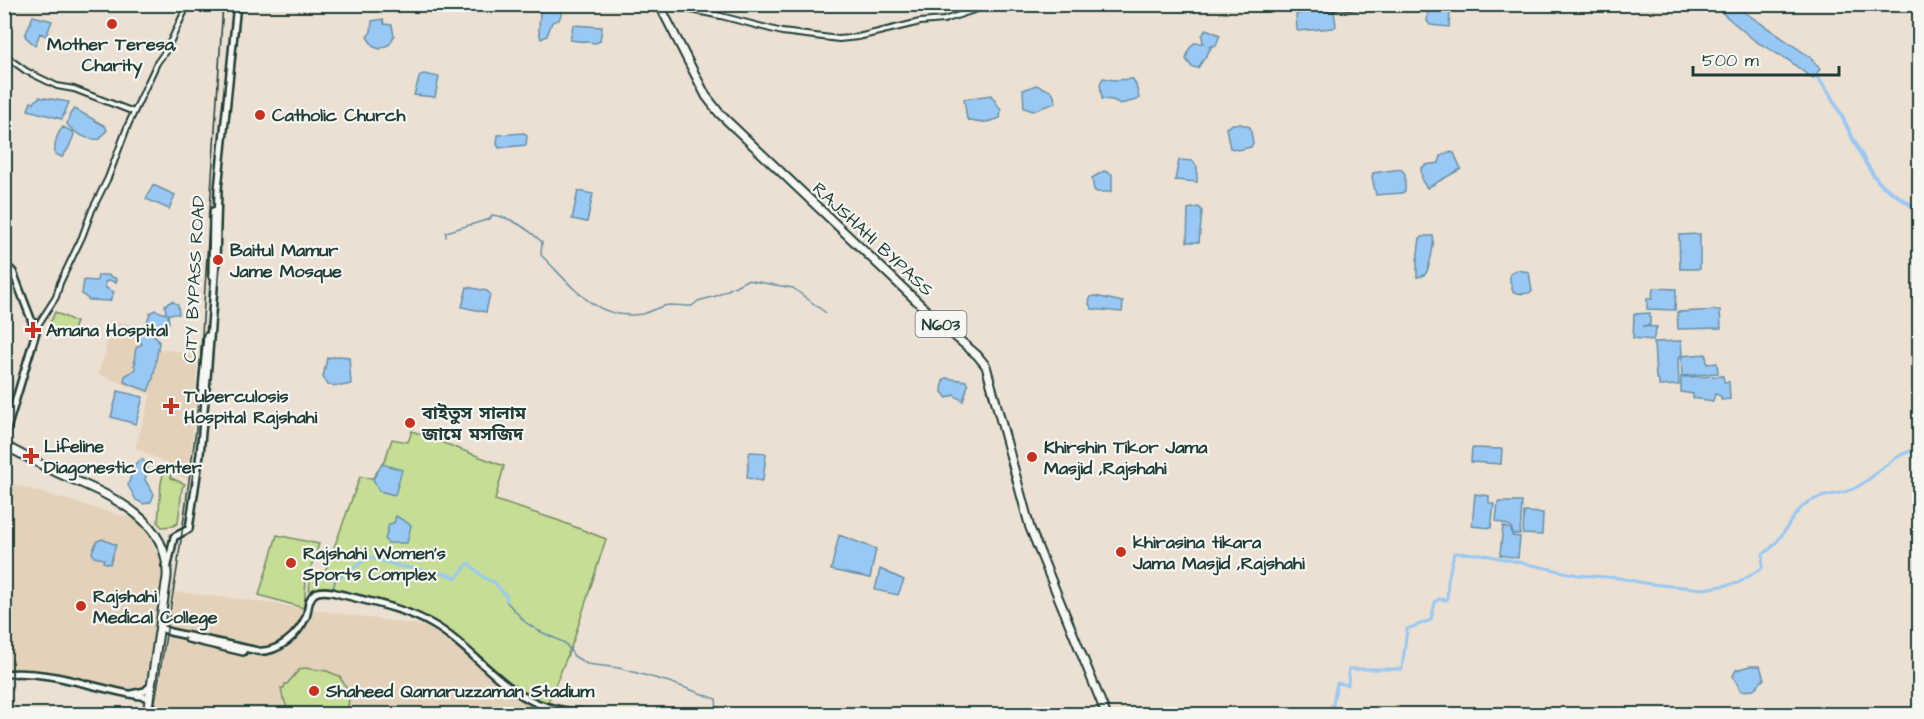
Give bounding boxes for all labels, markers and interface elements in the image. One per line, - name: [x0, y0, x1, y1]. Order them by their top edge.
- marker: Mother Teresa, Charity: [105, 17, 119, 31]
- place label: Mother Teresa, Charity: [47, 32, 177, 79]
- scale bar: [1693, 39, 1838, 77]
- text: 500 m: [1702, 48, 1759, 73]
- place label: Catholic Church: [272, 103, 406, 128]
- marker: Catholic Church: [253, 108, 267, 122]
- street label: RAJSHAHI BYPASS: [807, 177, 939, 302]
- street label: CITY BYPASS ROAD: [178, 194, 211, 363]
- place label: Baitul Mamur Jame Mosque: [229, 238, 342, 284]
- marker: Baitul Mamur Jame Mosque: [211, 253, 225, 267]
- road number: N603: [916, 311, 966, 337]
- place label: Amana Hospital: [46, 318, 168, 343]
- marker: Amana Hospital: [24, 321, 42, 339]
- place label: Tuberculosis Hospital Rajshahi: [183, 384, 317, 430]
- marker: Tuberculosis Hospital Rajshahi: [162, 397, 180, 415]
- place label: বাইতুস সালাম জামে মসজিদ: [421, 401, 527, 447]
- marker: বাইতুস সালাম জামে মসজিদ: [403, 416, 417, 430]
- place label: Lifeline Diagonestic Center: [44, 434, 202, 481]
- place label: Khirshin Tikor Jama Masjid ,Rajshahi: [1044, 435, 1208, 481]
- marker: Lifeline Diagonestic Center: [22, 447, 40, 465]
- marker: Khirshin Tikor Jama Masjid ,Rajshahi: [1025, 450, 1039, 464]
- place label: khirasina tikara Jama Masjid ,Rajshahi: [1132, 530, 1305, 576]
- place label: Rajshahi Women's Sports Complex: [302, 541, 446, 587]
- marker: khirasina tikara Jama Masjid ,Rajshahi: [1114, 545, 1128, 559]
- marker: Rajshahi Women's Sports Complex: [284, 556, 298, 570]
- place label: Rajshahi Medical College: [93, 584, 218, 631]
- marker: Rajshahi Medical College: [74, 599, 88, 613]
- place label: Shaheed Qamaruzzaman Stadium: [325, 679, 595, 704]
- marker: Shaheed Qamaruzzaman Stadium: [307, 684, 321, 698]

